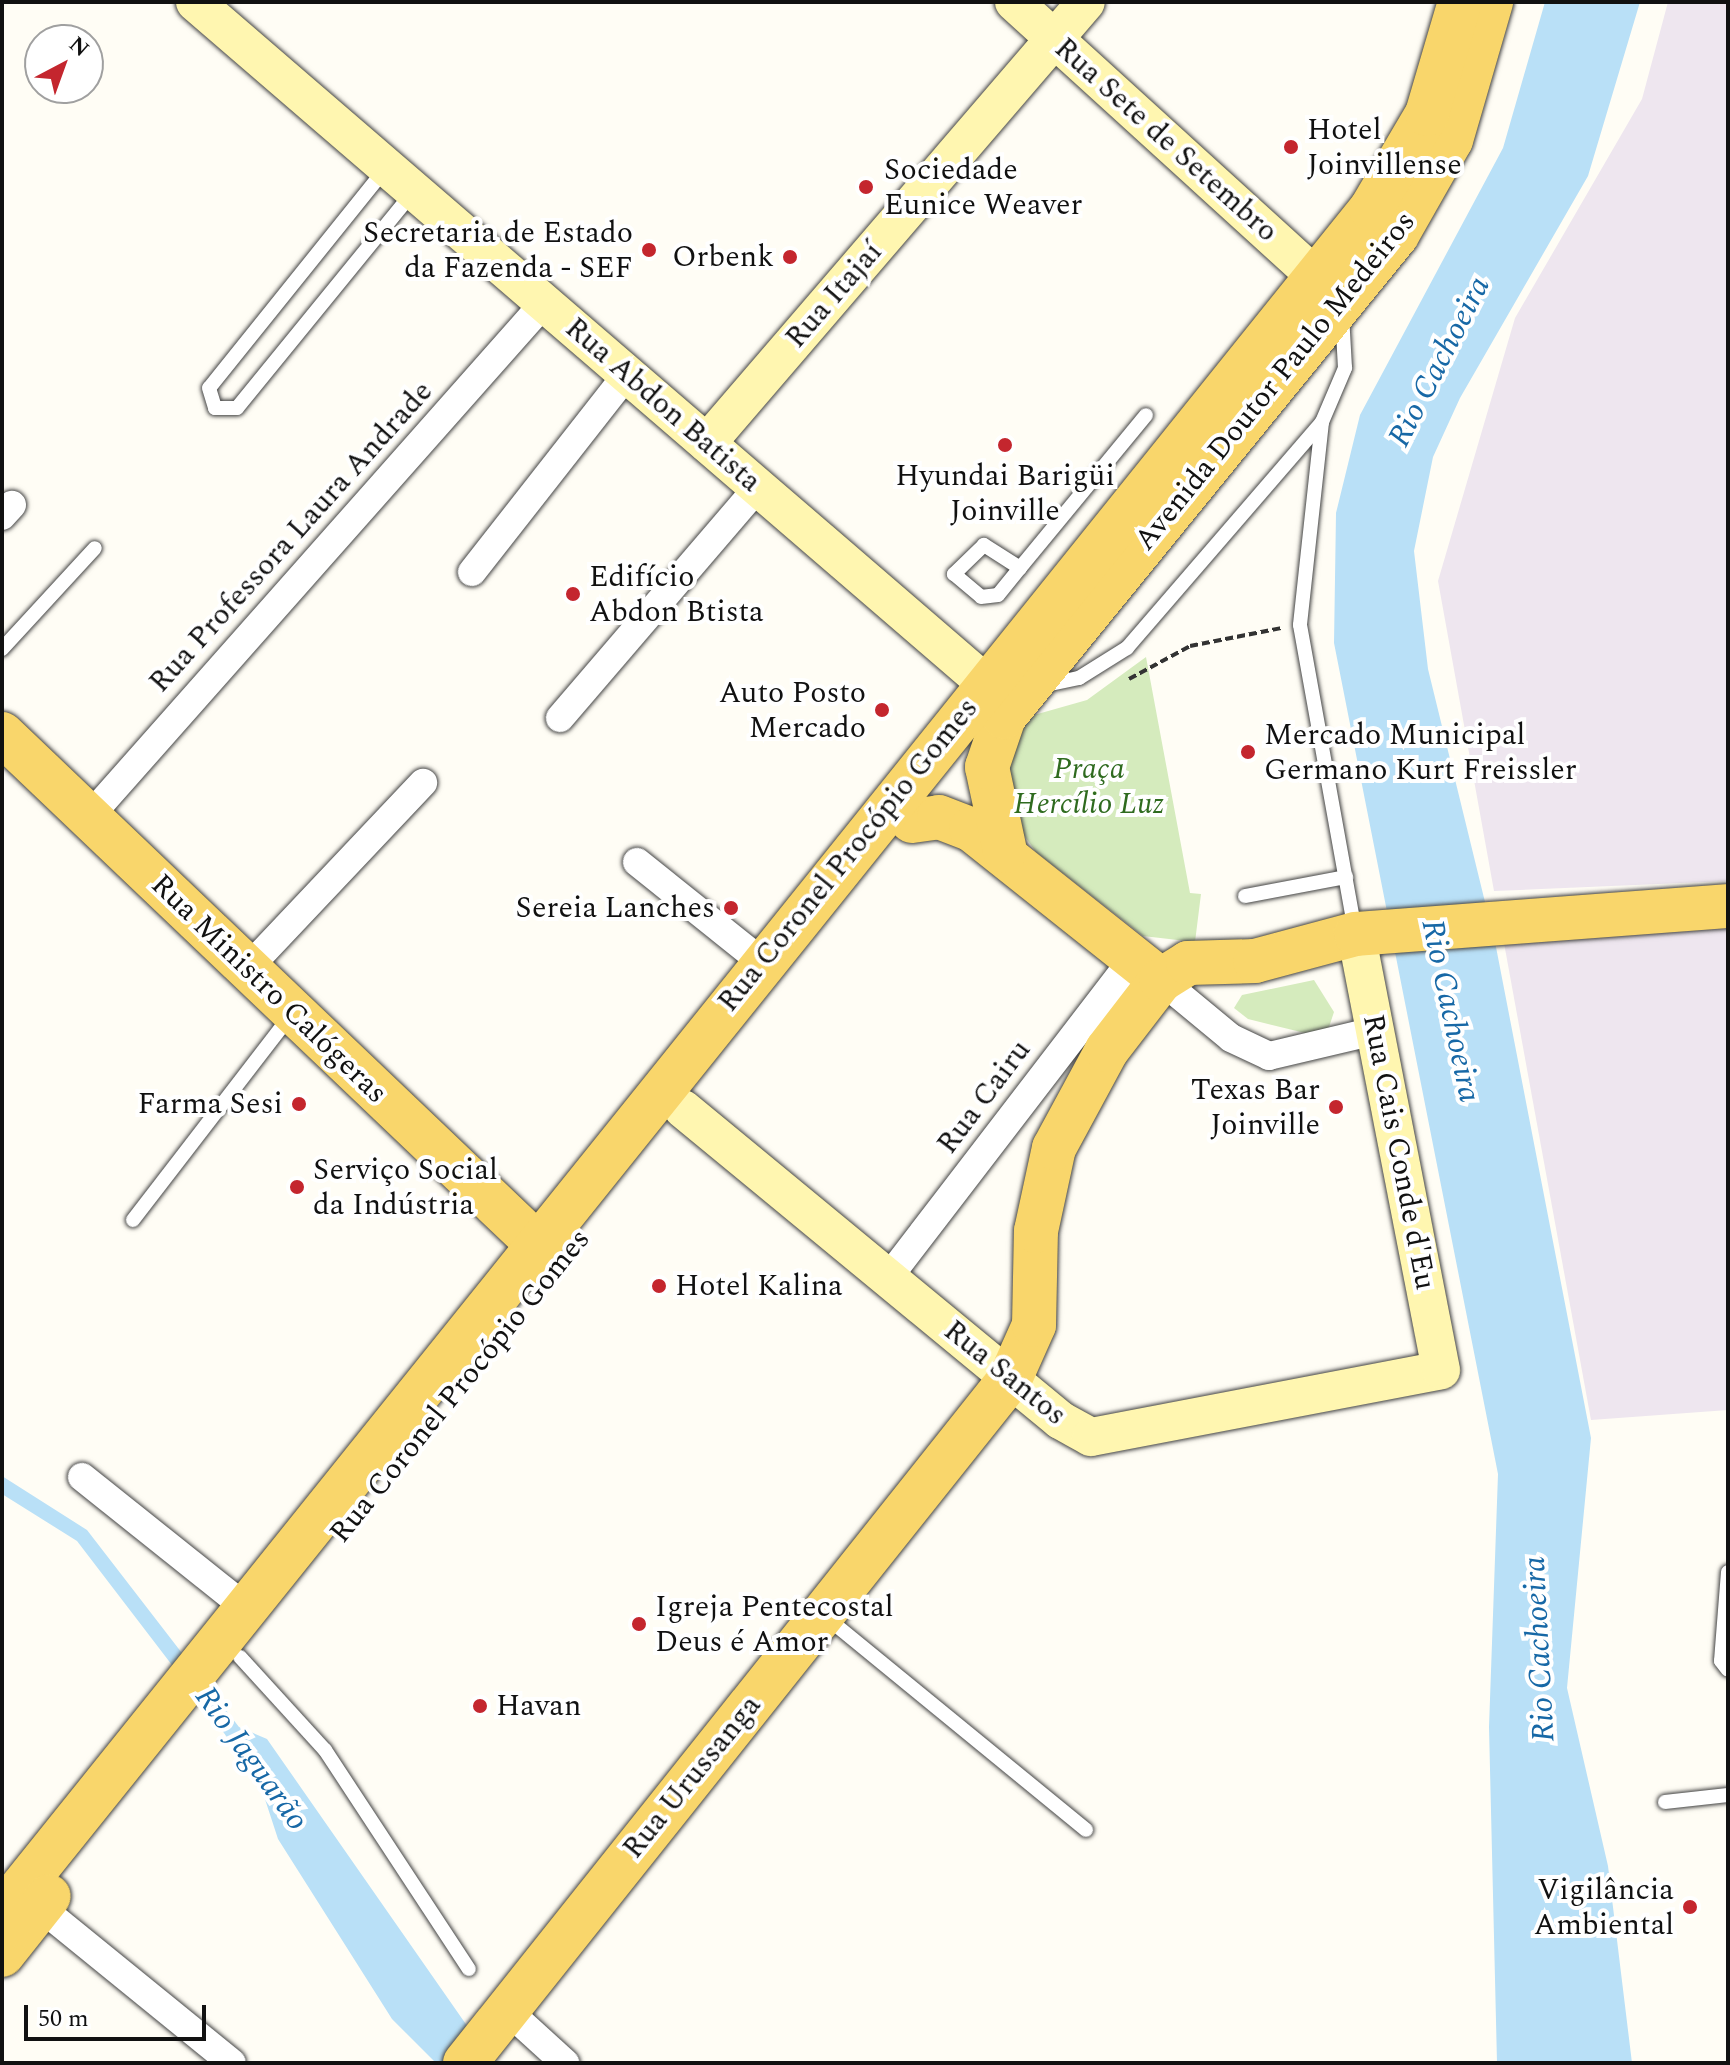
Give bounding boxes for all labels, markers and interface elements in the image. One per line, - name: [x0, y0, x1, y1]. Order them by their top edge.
- north arrow: [24, 24, 104, 104]
- text: N: [61, 29, 96, 65]
- street label: Rua Sete de Setembro: [1047, 30, 1285, 250]
- place label: Hotel Joinvillense: [1307, 112, 1462, 182]
- marker: Hotel Joinvillense: [1282, 138, 1300, 156]
- place label: Sociedade Eunice Weaver: [884, 152, 1082, 222]
- marker: Sociedade Eunice Weaver: [855, 176, 877, 198]
- street label: Avenida Doutor Paulo Medeiros: [1127, 204, 1423, 558]
- place label: Secretaria de Estado da Fazenda - SEF: [363, 215, 633, 286]
- street label: Rua Itajaí: [778, 234, 890, 356]
- place label: Orbenk: [672, 239, 774, 275]
- marker: Secretaria de Estado da Fazenda - SEF: [640, 241, 658, 259]
- marker: Orbenk: [781, 248, 799, 266]
- water label: Rio Cachoeira: [1381, 270, 1499, 454]
- street label: Rua Abdon Batista: [558, 310, 768, 500]
- street label: Rua Professora Laura Andrade: [142, 374, 440, 700]
- marker: Hyundai Barigüi Joinville: [996, 436, 1014, 454]
- place label: Hyundai Barigüi Joinville: [895, 458, 1115, 528]
- place label: Edifício Abdon Btista: [589, 559, 764, 630]
- marker: Edifício Abdon Btista: [564, 585, 582, 603]
- place label: Auto Posto Mercado: [719, 675, 866, 746]
- street label: Rua Coronel Procópio Gomes: [710, 691, 986, 1019]
- marker: Auto Posto Mercado: [873, 701, 891, 719]
- place label: Mercado Municipal Germano Kurt Freissler: [1264, 717, 1577, 788]
- marker: Mercado Municipal Germano Kurt Freissler: [1239, 743, 1257, 761]
- park label: Praça Hercílio Luz: [1014, 751, 1164, 822]
- street label: Rua Ministro Calógeras: [143, 867, 395, 1111]
- place label: Sereia Lanches: [516, 890, 715, 926]
- marker: Sereia Lanches: [722, 899, 740, 917]
- water label: Rio Cachoeira: [1412, 916, 1488, 1106]
- street label: Rua Cais Conde d'Eu: [1355, 1011, 1443, 1293]
- street label: Rua Cairu: [929, 1033, 1039, 1161]
- place label: Texas Bar Joinville: [1191, 1072, 1320, 1142]
- place label: Farma Sesi: [137, 1086, 283, 1122]
- marker: Farma Sesi: [290, 1095, 308, 1113]
- marker: Texas Bar Joinville: [1327, 1098, 1345, 1116]
- place label: Serviço Social da Indústria: [313, 1152, 498, 1222]
- marker: Serviço Social da Indústria: [288, 1178, 306, 1196]
- street label: Rua Coronel Procópio Gomes: [322, 1222, 598, 1550]
- place label: Hotel Kalina: [675, 1268, 843, 1304]
- marker: Hotel Kalina: [650, 1277, 668, 1295]
- street label: Rua Santos: [936, 1313, 1074, 1433]
- water label: Rio Cachoeira: [1516, 1555, 1564, 1743]
- place label: Igreja Pentecostal Deus é Amor: [655, 1589, 894, 1660]
- marker: Igreja Pentecostal Deus é Amor: [630, 1615, 648, 1633]
- water label: Rio Jaguarão: [186, 1679, 316, 1839]
- place label: Havan: [496, 1688, 581, 1724]
- street label: Rua Urussanga: [615, 1688, 769, 1866]
- marker: Havan: [471, 1697, 489, 1715]
- place label: Vigilância Ambiental: [1534, 1872, 1674, 1942]
- marker: Vigilância Ambiental: [1681, 1898, 1699, 1916]
- scale bar: [28, 1989, 210, 2039]
- text: 50 m: [38, 2001, 89, 2037]

